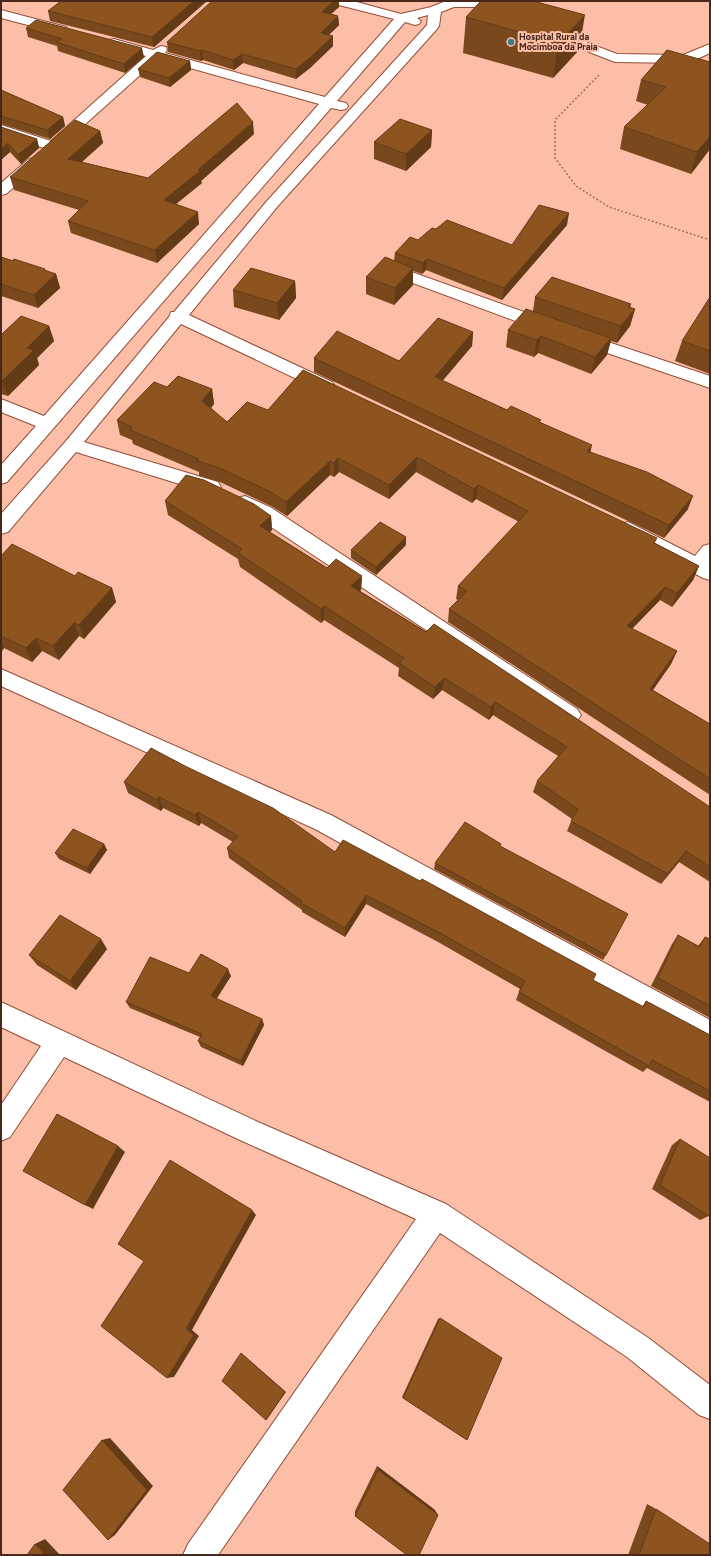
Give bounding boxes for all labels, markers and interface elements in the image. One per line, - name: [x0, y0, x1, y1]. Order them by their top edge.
- place label: Hospital Rural da Mocimboa da Praia: [519, 31, 598, 52]
- marker: Hospital Rural da Mocimboa da Praia: [506, 37, 516, 47]

